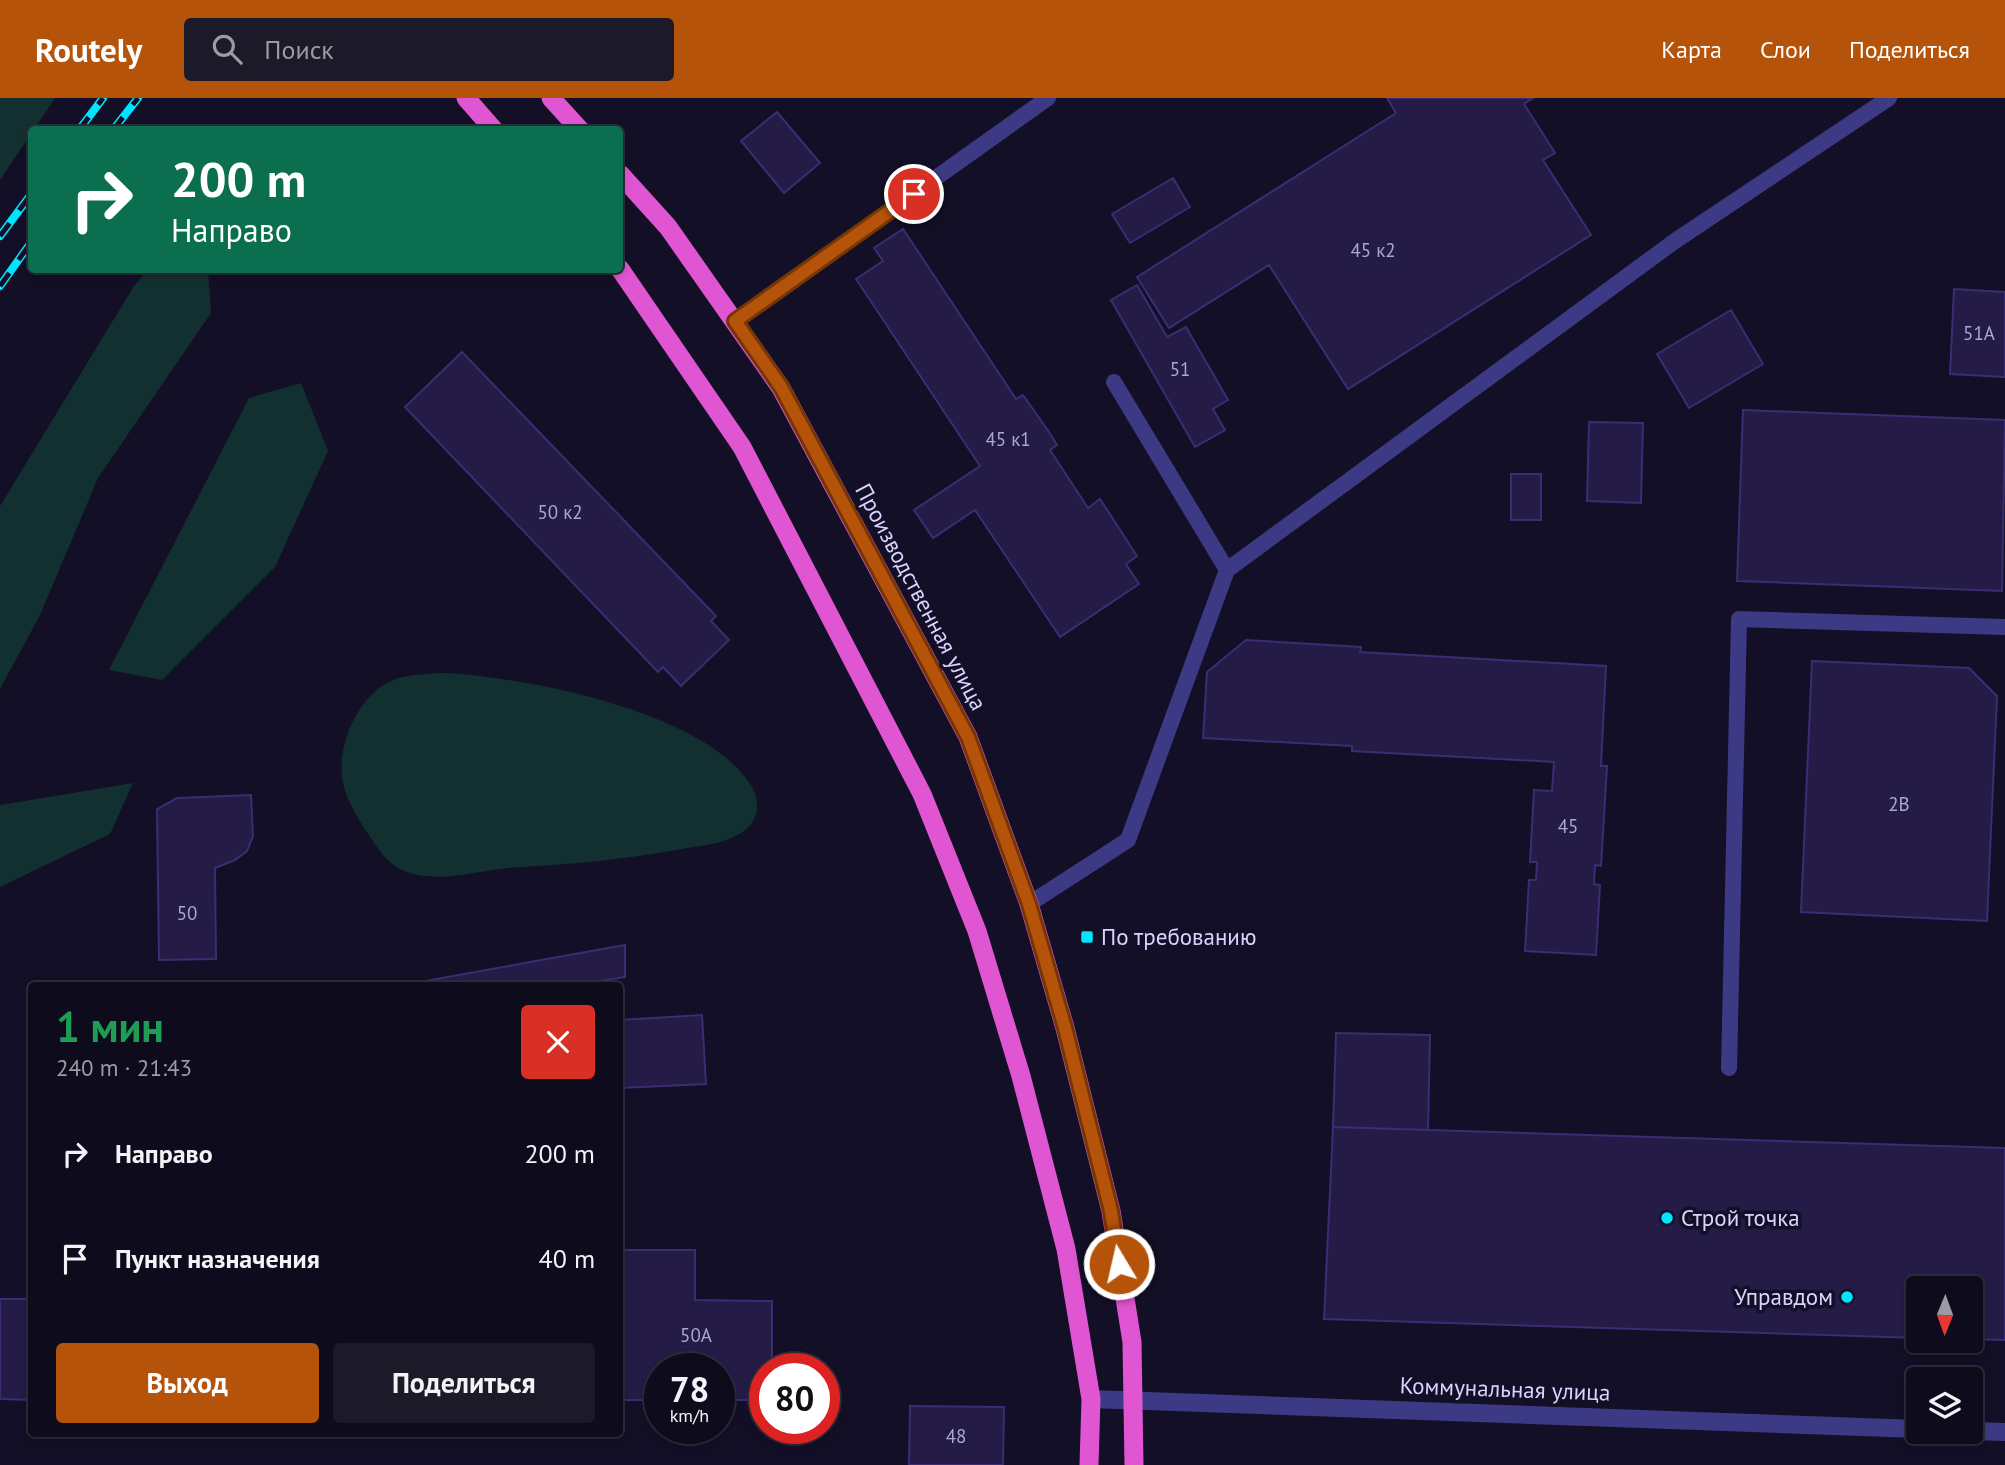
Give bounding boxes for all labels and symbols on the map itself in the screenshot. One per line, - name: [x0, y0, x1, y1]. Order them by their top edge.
- pin: [884, 164, 944, 224]
- house number: 45 к2: [1350, 238, 1396, 262]
- house number: 51А: [1963, 321, 1995, 345]
- house number: 51: [1170, 357, 1190, 381]
- house number: 45 к1: [985, 427, 1031, 451]
- street label: Производственная улица: [849, 478, 994, 715]
- house number: 50 к2: [537, 500, 583, 524]
- house number: 2В: [1888, 792, 1910, 816]
- house number: 45: [1558, 814, 1578, 838]
- house number: 50: [177, 901, 197, 925]
- place label: По требованию: [1101, 922, 1256, 951]
- marker: По требованию: [1079, 929, 1095, 945]
- place label: Строй точка: [1681, 1203, 1800, 1232]
- marker: Строй точка: [1659, 1210, 1675, 1226]
- position arrow: [1082, 1227, 1156, 1301]
- north arrow: [1906, 1276, 1983, 1353]
- place label: Управдом: [1734, 1282, 1833, 1311]
- marker: Управдом: [1839, 1289, 1855, 1305]
- house number: 50А: [680, 1323, 712, 1347]
- speed limit sign: 80: [749, 1353, 840, 1444]
- street label: Коммунальная улица: [1399, 1370, 1611, 1407]
- house number: 48: [946, 1424, 966, 1448]

